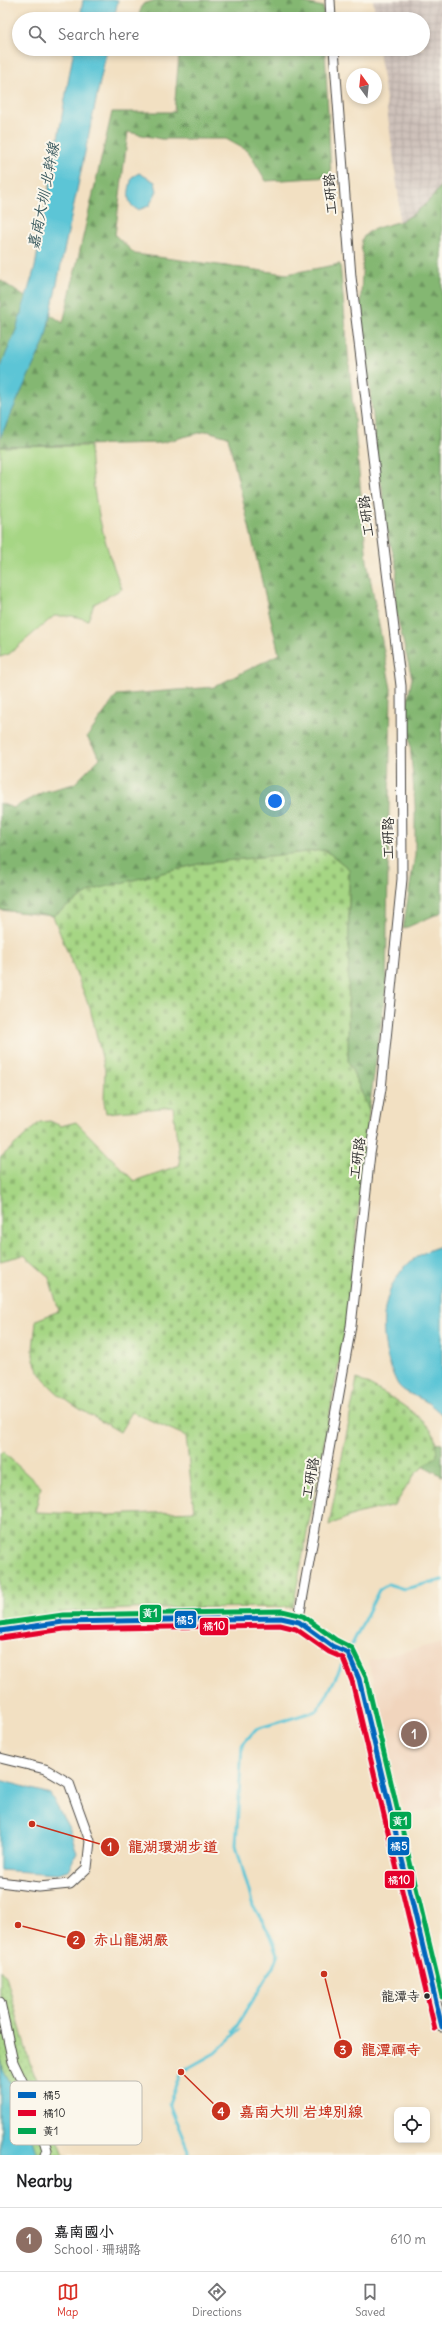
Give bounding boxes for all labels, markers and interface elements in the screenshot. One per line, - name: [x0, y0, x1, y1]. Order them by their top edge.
- search box: [12, 12, 430, 56]
- icon: search: [26, 23, 48, 45]
- text: Search here: [58, 25, 139, 44]
- north arrow: [346, 68, 382, 104]
- water label: 嘉南大圳 北幹線: [23, 140, 63, 251]
- street label: 工研路: [320, 172, 340, 216]
- street label: 工研路: [355, 494, 377, 538]
- your location: [265, 791, 285, 811]
- street label: 工研路: [379, 817, 397, 859]
- street label: 工研路: [345, 1136, 369, 1180]
- street label: 工研路: [297, 1456, 323, 1500]
- line badge: 黃1: [139, 1604, 162, 1623]
- text: 黃1: [142, 1606, 158, 1620]
- line badge: 橘5: [174, 1610, 197, 1629]
- text: 橘5: [176, 1613, 194, 1627]
- line badge: 橘10: [199, 1617, 229, 1636]
- text: 橘10: [203, 1619, 225, 1633]
- pin: 1: [401, 1719, 427, 1749]
- line badge: 黃1: [389, 1811, 412, 1830]
- text: 黃1: [392, 1814, 408, 1828]
- callout: 龍湖環湖步道: [100, 1833, 226, 1860]
- line badge: 橘5: [387, 1836, 410, 1856]
- text: 龍湖環湖步道: [128, 1837, 218, 1856]
- text: 1: [108, 1839, 112, 1854]
- text: 橘5: [390, 1839, 408, 1853]
- line badge: 橘10: [384, 1870, 415, 1889]
- text: 橘10: [388, 1873, 410, 1887]
- callout: 赤山龍湖嚴: [66, 1927, 177, 1954]
- text: 赤山龍湖嚴: [93, 1930, 169, 1949]
- text: 2: [73, 1932, 80, 1947]
- place label: 龍潭寺: [381, 1988, 420, 2005]
- marker: 龍潭寺: [422, 1991, 432, 2001]
- callout: 龍潭禪寺: [333, 2036, 429, 2063]
- text: 龍潭禪寺: [361, 2040, 421, 2059]
- text: 3: [340, 2042, 347, 2057]
- legend: [10, 2081, 142, 2145]
- text: 橘5: [43, 2088, 60, 2102]
- callout: 嘉南大圳 岩埤別線: [211, 2098, 371, 2125]
- text: 嘉南大圳 岩埤別線: [239, 2102, 363, 2121]
- text: 4: [218, 2104, 225, 2119]
- text: 橘10: [43, 2106, 66, 2120]
- map controls: [394, 2107, 430, 2143]
- button: locate: [394, 2107, 430, 2143]
- text: 黃1: [43, 2124, 58, 2138]
- text: Nearby: [16, 2170, 72, 2192]
- text: 嘉南國小: [54, 2222, 114, 2241]
- text: 1: [26, 2231, 32, 2248]
- text: 610 m: [390, 2231, 426, 2248]
- text: School · 珊瑚路: [54, 2241, 141, 2258]
- tab: Map: [57, 2281, 79, 2319]
- tab: Directions: [192, 2281, 242, 2319]
- tab: Saved: [355, 2281, 385, 2319]

